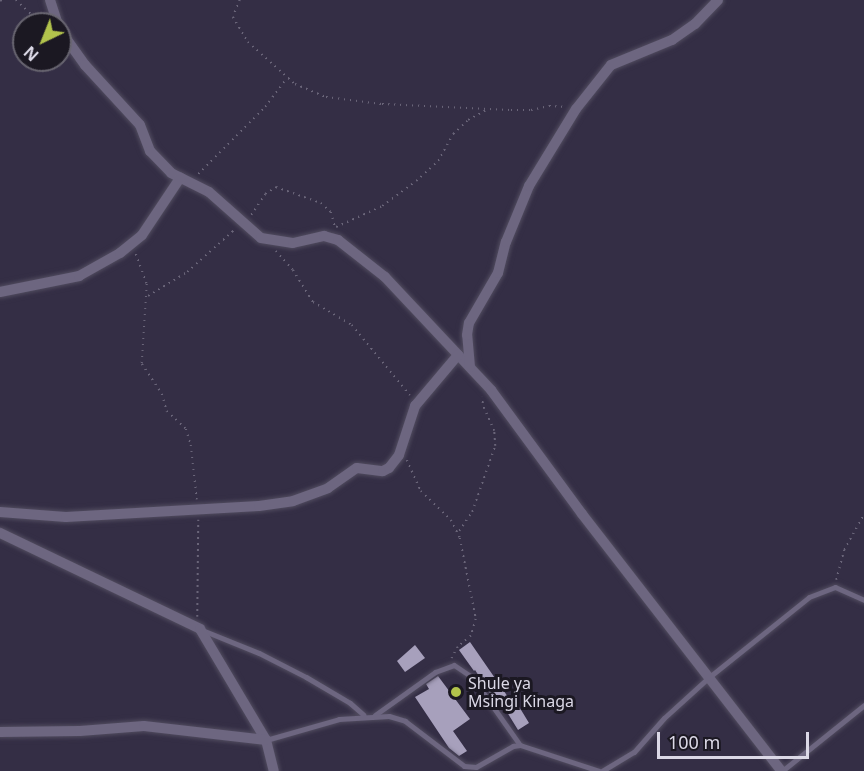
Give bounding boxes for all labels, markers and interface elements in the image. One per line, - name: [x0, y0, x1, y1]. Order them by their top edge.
- north arrow: [12, 12, 72, 72]
- text: N: [19, 41, 43, 66]
- place label: Shule ya Msingi Kinaga: [468, 673, 574, 711]
- marker: Shule ya Msingi Kinaga: [449, 685, 463, 699]
- scale bar: [660, 720, 812, 758]
- text: 100 m: [668, 730, 720, 754]

